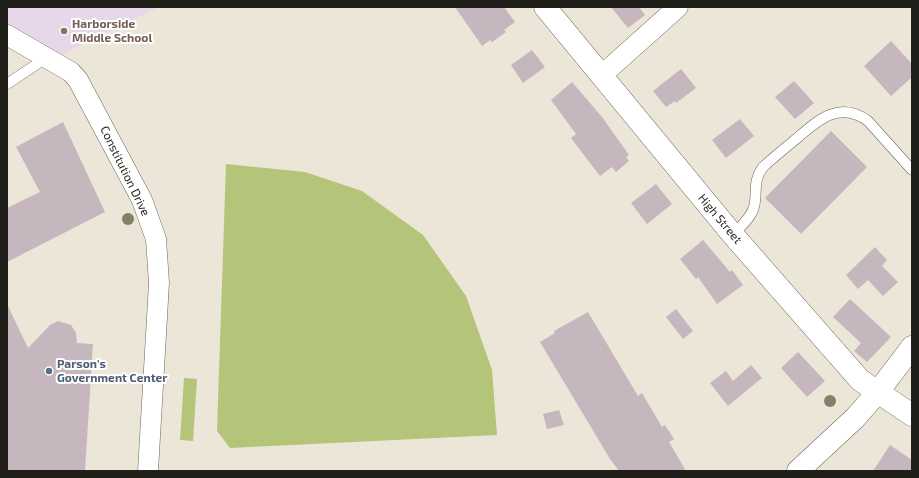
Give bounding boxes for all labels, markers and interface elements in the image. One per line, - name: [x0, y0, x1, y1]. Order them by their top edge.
- place label: Harborside Middle School: [72, 17, 152, 45]
- marker: Harborside Middle School: [59, 26, 69, 36]
- street label: Constitution Drive: [97, 124, 153, 218]
- street label: High Street: [695, 191, 745, 247]
- place label: Parson's Government Center: [57, 357, 167, 385]
- marker: Parson's Government Center: [44, 366, 54, 376]

